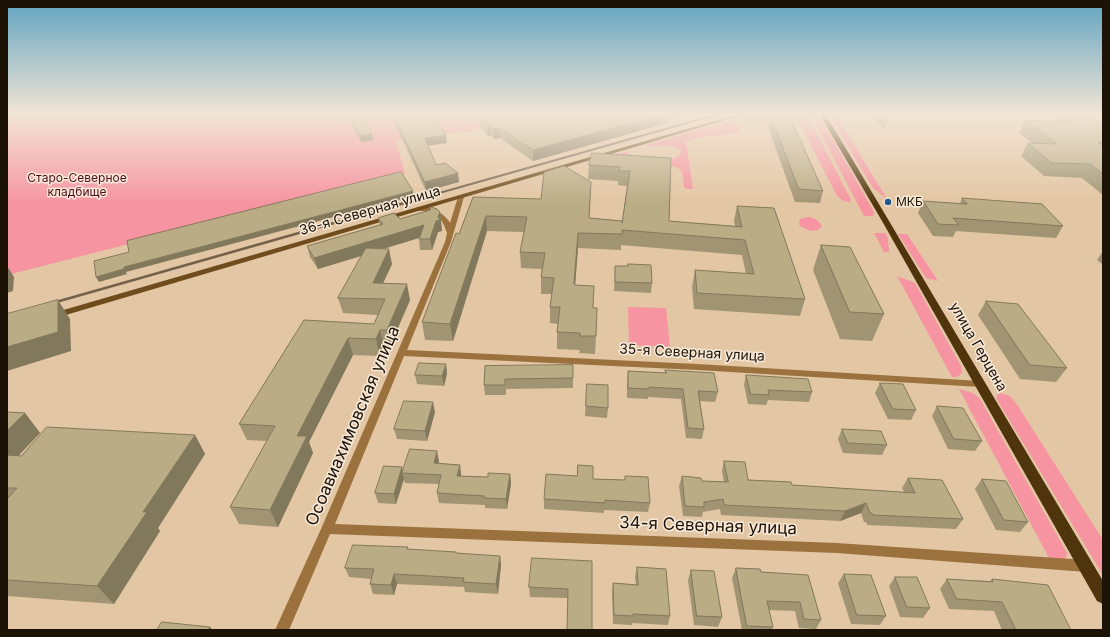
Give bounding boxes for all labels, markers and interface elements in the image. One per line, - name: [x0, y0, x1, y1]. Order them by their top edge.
- park label: Старо-Северное кладбище: [27, 171, 127, 199]
- street label: 36-я Северная улица: [297, 183, 443, 239]
- place label: МКБ: [896, 195, 923, 209]
- marker: МКБ: [883, 197, 893, 207]
- street label: улица Герцена: [946, 299, 1010, 395]
- street label: Осоавиахимовская улица: [302, 323, 404, 529]
- street label: 35-я Северная улица: [619, 341, 765, 365]
- street label: 34-я Северная улица: [619, 513, 797, 539]

